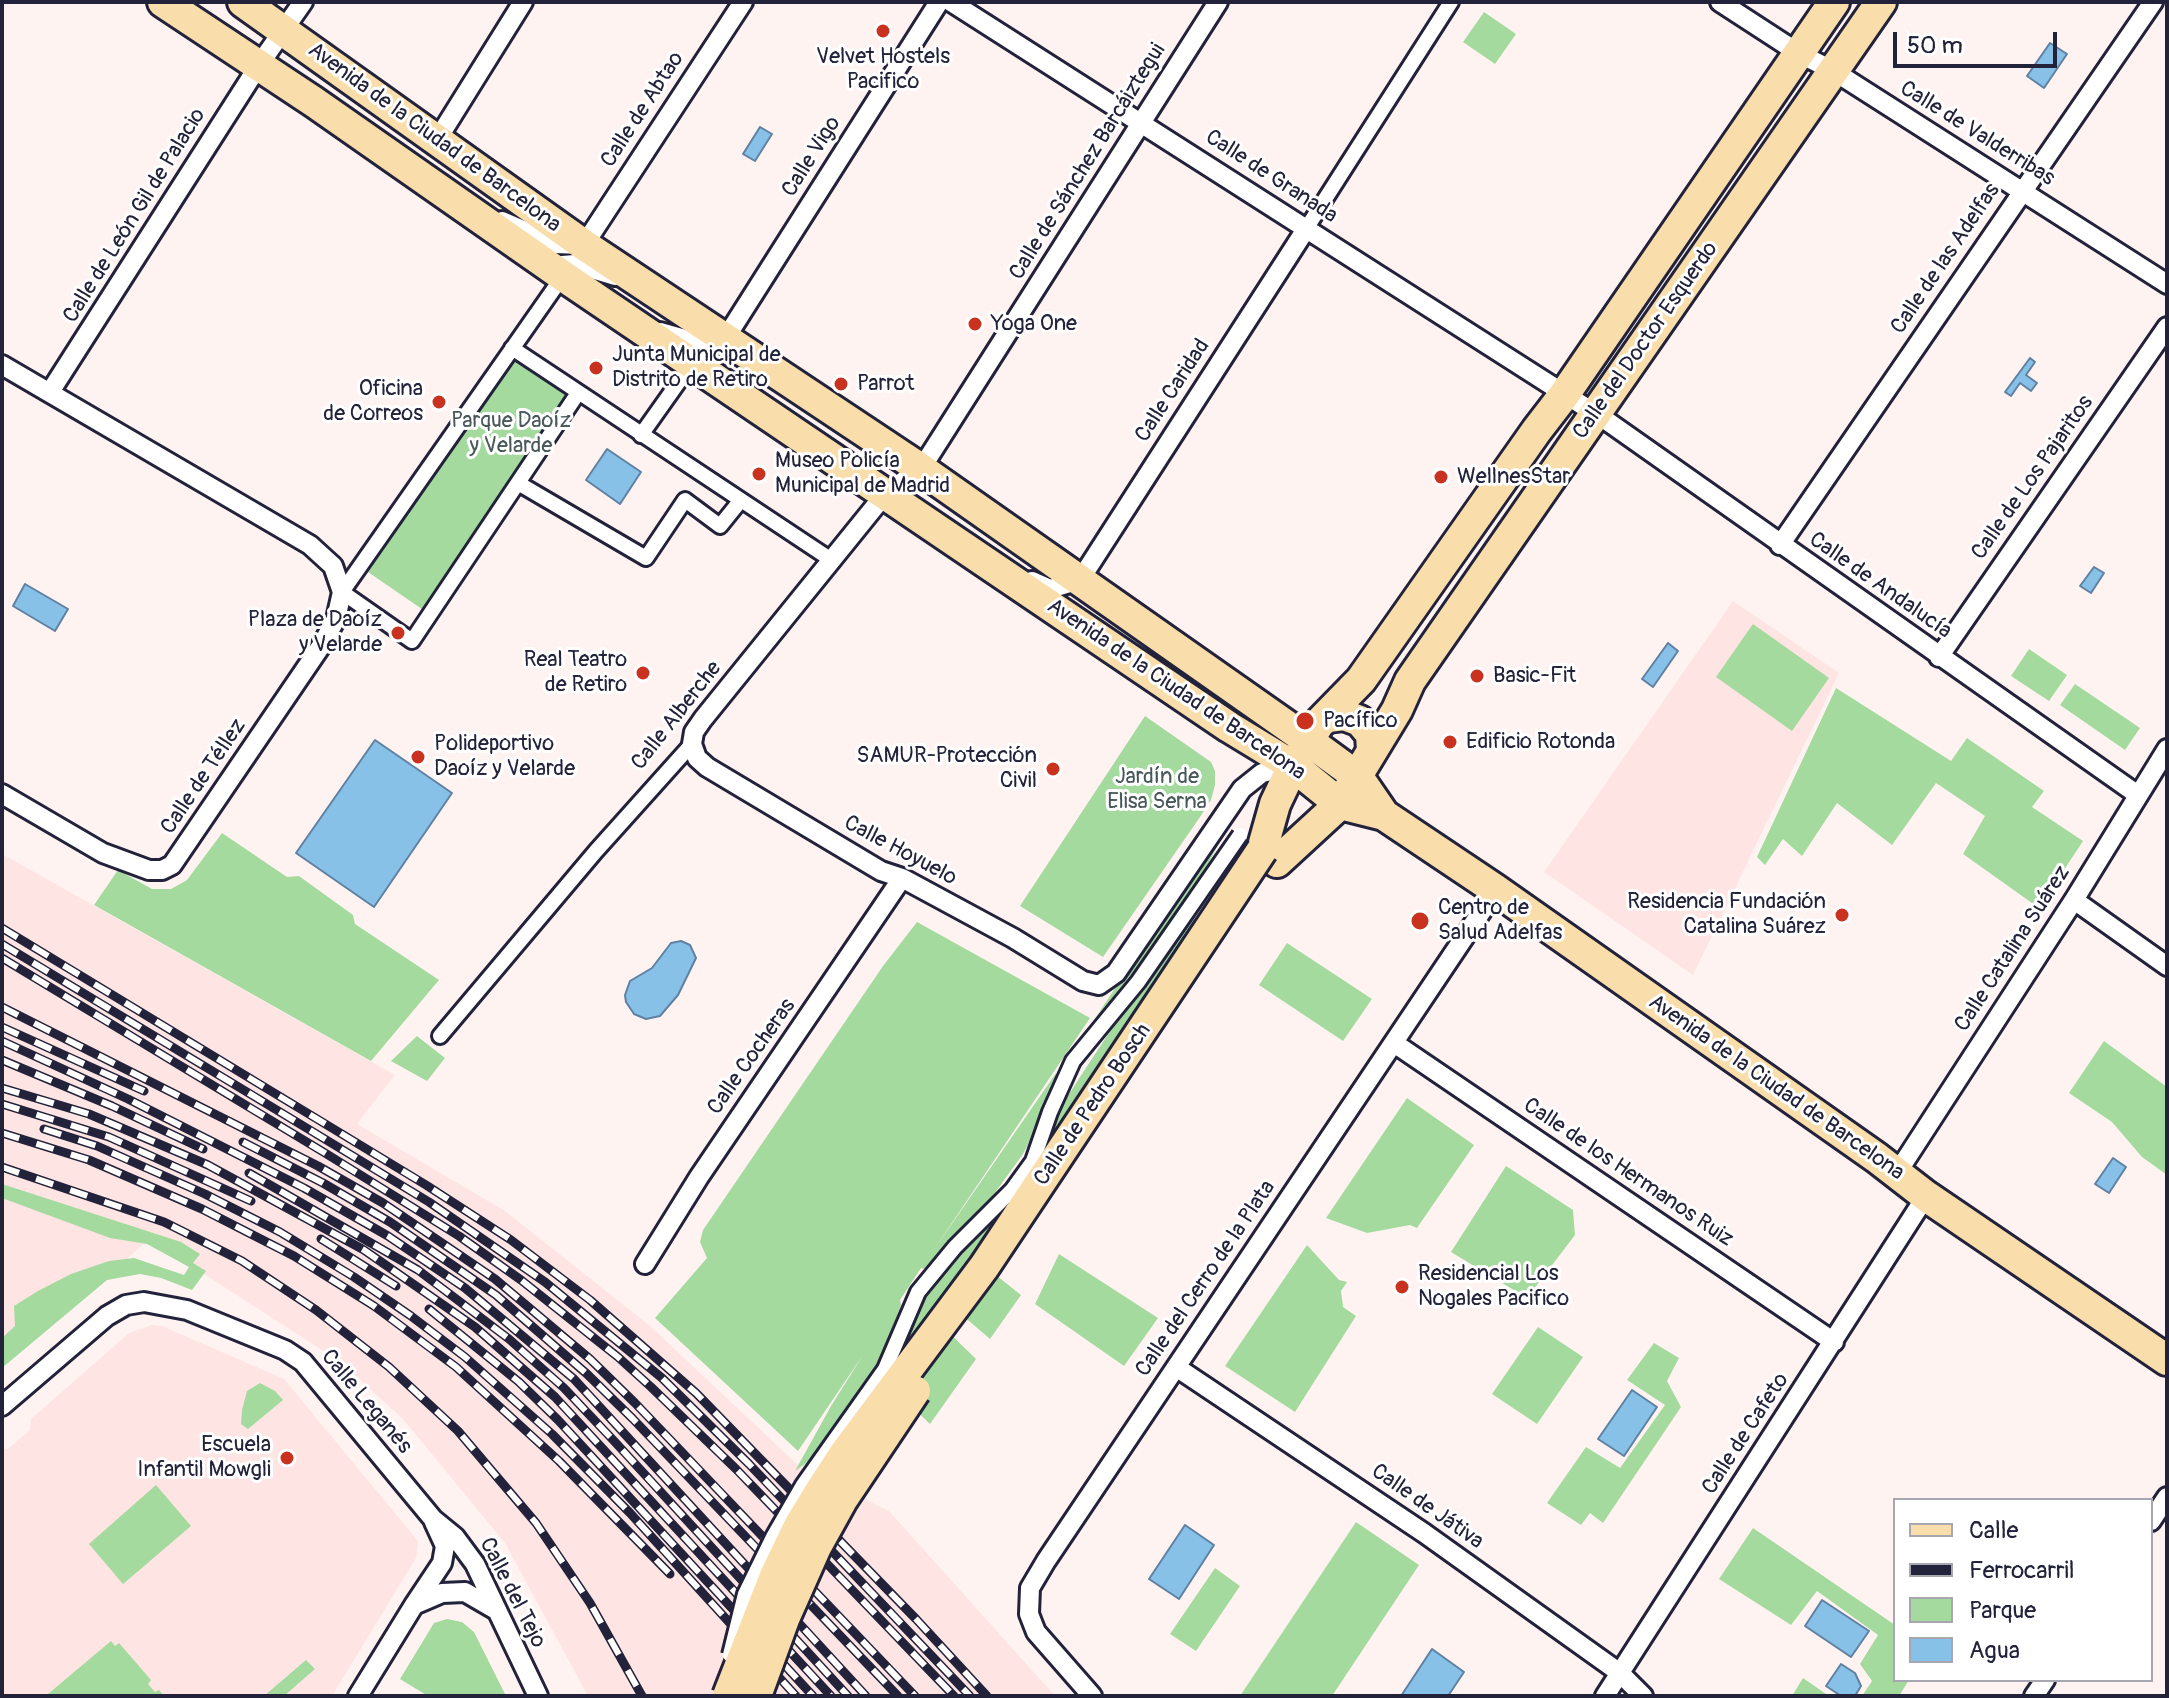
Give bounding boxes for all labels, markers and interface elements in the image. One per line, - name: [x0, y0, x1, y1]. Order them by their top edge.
- scale bar: [1897, 16, 2061, 66]
- marker: Velvet Hostels Pacifico: [874, 22, 892, 40]
- text: 50 m: [1907, 31, 1963, 60]
- street label: Avenida de la Ciudad de Barcelona: [302, 37, 566, 239]
- street label: Calle de Sánchez Barcáiztegui: [1004, 39, 1172, 285]
- place label: Velvet Hostels Pacifico: [816, 44, 950, 96]
- street label: Calle de Abtao: [596, 47, 690, 173]
- street label: Calle de Valderribas: [1895, 76, 2059, 192]
- street label: Calle de León Gil de Palacio: [58, 104, 212, 328]
- street label: Calle Vigo: [777, 112, 847, 202]
- street label: Calle de Granada: [1200, 124, 1342, 230]
- street label: Calle de las Adelfas: [1886, 179, 2006, 339]
- street label: Calle del Doctor Esquerdo: [1568, 237, 1724, 445]
- place label: Yoga One: [991, 311, 1077, 337]
- marker: Yoga One: [966, 315, 984, 333]
- street label: Calle Caridad: [1130, 335, 1216, 447]
- place label: Junta Municipal de Distrito de Retiro: [612, 342, 781, 394]
- marker: Junta Municipal de Distrito de Retiro: [587, 359, 605, 377]
- place label: Parrot: [857, 371, 914, 397]
- marker: Parrot: [832, 375, 850, 393]
- place label: Oficina de Correos: [323, 376, 423, 428]
- street label: Calle de Los Pajaritos: [1966, 391, 2100, 565]
- marker: Oficina de Correos: [430, 393, 448, 411]
- park label: Parque Daoíz y Velarde: [451, 408, 571, 460]
- place label: Museo Policía Municipal de Madrid: [775, 448, 950, 500]
- place label: WellnesStar: [1457, 464, 1570, 490]
- marker: Museo Policía Municipal de Madrid: [750, 465, 768, 483]
- marker: WellnesStar: [1432, 468, 1450, 486]
- street label: Calle de Andalucía: [1804, 527, 1956, 645]
- street label: Avenida de la Ciudad de Barcelona: [1042, 593, 1310, 787]
- place label: Plaza de Daoíz y Velarde: [248, 607, 382, 658]
- marker: Plaza de Daoíz y Velarde: [389, 624, 407, 642]
- place label: Real Teatro de Retiro: [524, 647, 627, 698]
- street label: Calle Alberche: [626, 656, 728, 776]
- place label: Basic-Fit: [1493, 663, 1576, 689]
- marker: Real Teatro de Retiro: [634, 664, 652, 682]
- marker: Basic-Fit: [1468, 667, 1486, 685]
- place label: Pacífico: [1323, 708, 1398, 734]
- marker: Pacífico: [1294, 710, 1316, 732]
- street label: Calle de Téllez: [156, 714, 252, 840]
- place label: Edificio Rotonda: [1466, 729, 1615, 755]
- place label: Polideportivo Daoíz y Velarde: [434, 731, 575, 782]
- marker: Edificio Rotonda: [1441, 733, 1459, 751]
- place label: SAMUR-Protección Civil: [856, 743, 1037, 794]
- marker: Polideportivo Daoíz y Velarde: [409, 748, 427, 766]
- marker: SAMUR-Protección Civil: [1044, 760, 1062, 778]
- park label: Jardín de Elisa Serna: [1107, 764, 1207, 816]
- street label: Calle Hoyuelo: [839, 810, 961, 892]
- street label: Calle Catalina Suárez: [1950, 861, 2076, 1037]
- place label: Residencia Fundación Catalina Suárez: [1627, 889, 1826, 940]
- place label: Centro de Salud Adelfas: [1438, 895, 1562, 946]
- marker: Residencia Fundación Catalina Suárez: [1833, 906, 1851, 924]
- marker: Centro de Salud Adelfas: [1409, 910, 1431, 932]
- street label: Avenida de la Ciudad de Barcelona: [1643, 989, 1909, 1187]
- street label: Calle Cocheras: [702, 994, 802, 1120]
- street label: Calle de Pedro Bosch: [1029, 1019, 1157, 1191]
- street label: Calle de los Hermanos Ruiz: [1518, 1093, 1738, 1253]
- street label: Calle del Cerro de la Plata: [1130, 1176, 1282, 1382]
- place label: Residencial Los Nogales Pacifico: [1418, 1261, 1569, 1312]
- marker: Residencial Los Nogales Pacifico: [1393, 1278, 1411, 1296]
- street label: Calle Leganés: [315, 1345, 417, 1459]
- street label: Calle de Cafeto: [1697, 1368, 1795, 1500]
- place label: Escuela Infantil Mowgli: [137, 1432, 271, 1484]
- marker: Escuela Infantil Mowgli: [278, 1449, 296, 1467]
- street label: Calle de Játiva: [1366, 1459, 1488, 1555]
- legend: [1893, 1498, 2153, 1682]
- text: Calle: [1969, 1516, 2018, 1545]
- street label: Calle del Tejo: [473, 1533, 551, 1653]
- text: Ferrocarril: [1969, 1556, 2075, 1585]
- text: Parque: [1969, 1596, 2036, 1625]
- text: Agua: [1969, 1636, 2020, 1665]

